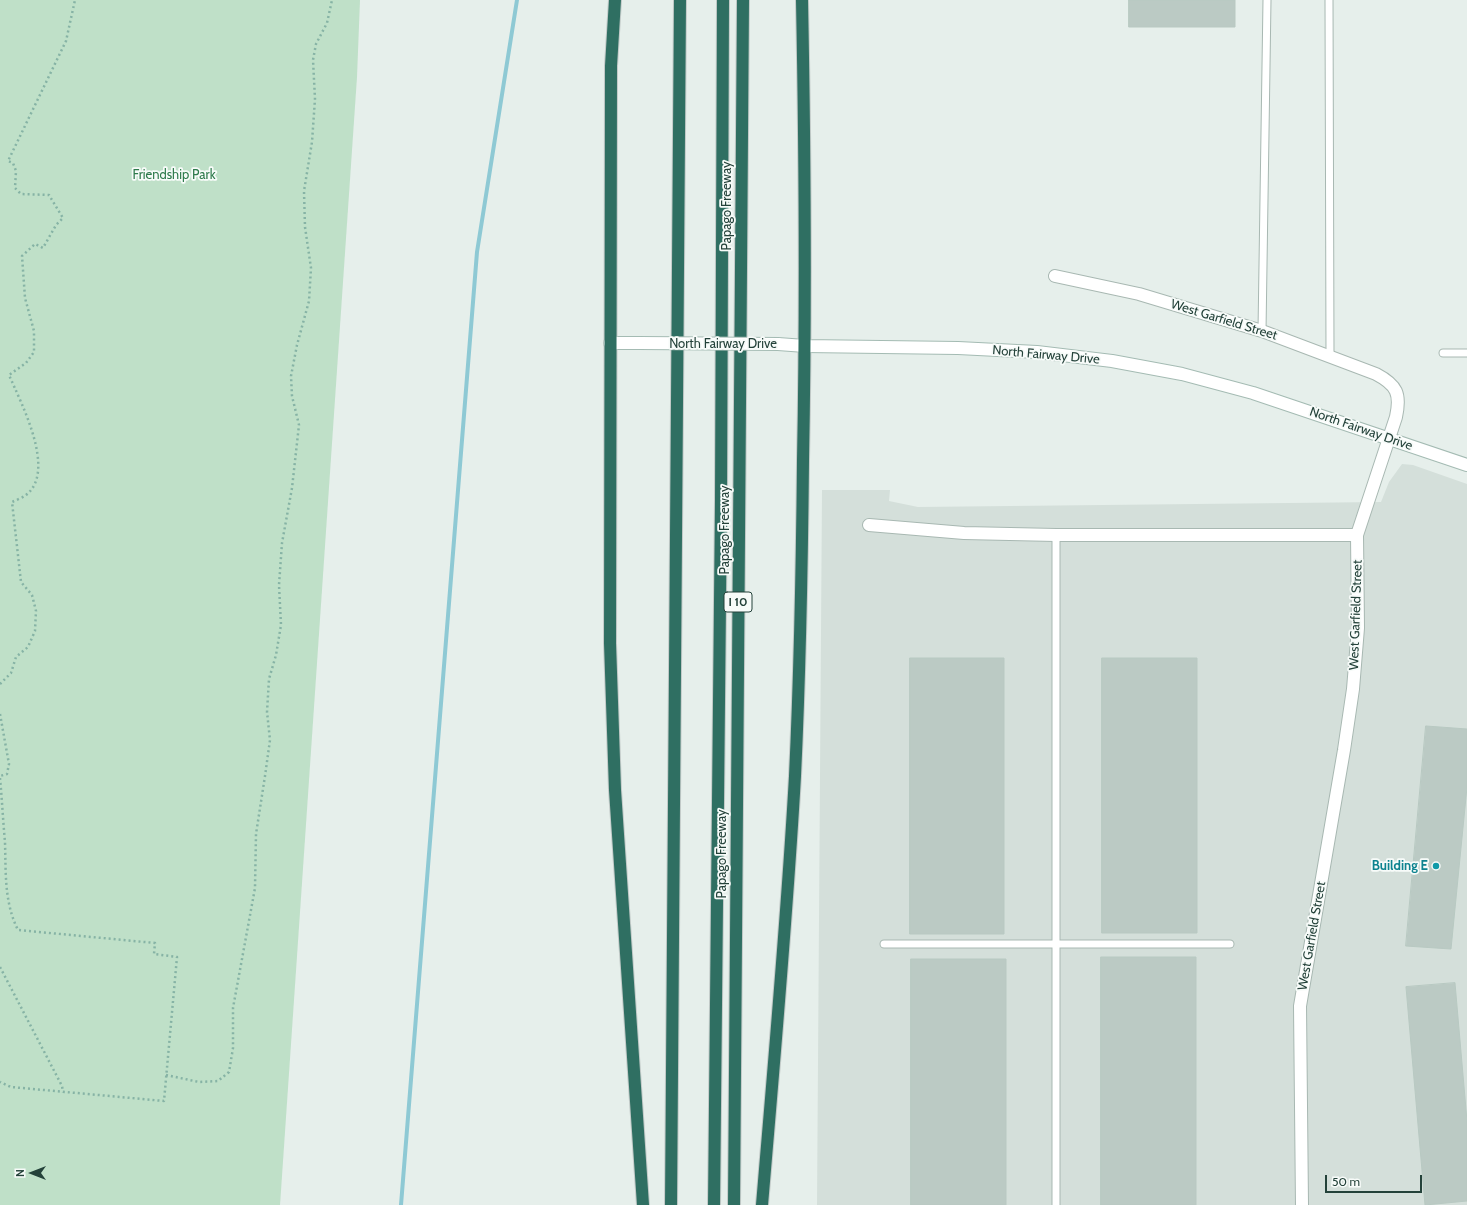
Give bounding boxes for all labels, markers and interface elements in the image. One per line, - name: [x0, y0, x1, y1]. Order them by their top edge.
- street label: Papago Freeway: [719, 162, 735, 250]
- park label: Friendship Park: [133, 167, 215, 183]
- street label: West Garfield Street: [1169, 296, 1279, 344]
- street label: North Fairway Drive: [669, 336, 777, 352]
- street label: North Fairway Drive: [992, 343, 1100, 367]
- street label: North Fairway Drive: [1308, 404, 1414, 454]
- street label: Papago Freeway: [717, 486, 733, 574]
- street label: West Garfield Street: [1346, 560, 1366, 670]
- road number: I 10: [724, 592, 752, 612]
- street label: Papago Freeway: [714, 810, 730, 898]
- place label: Building E: [1372, 858, 1428, 874]
- marker: Building E: [1431, 861, 1441, 871]
- street label: West Garfield Street: [1295, 880, 1329, 992]
- north arrow: [12, 1153, 52, 1193]
- scale bar: [1327, 1167, 1424, 1193]
- text: N: [13, 1169, 27, 1177]
- text: 50 m: [1332, 1174, 1360, 1189]

